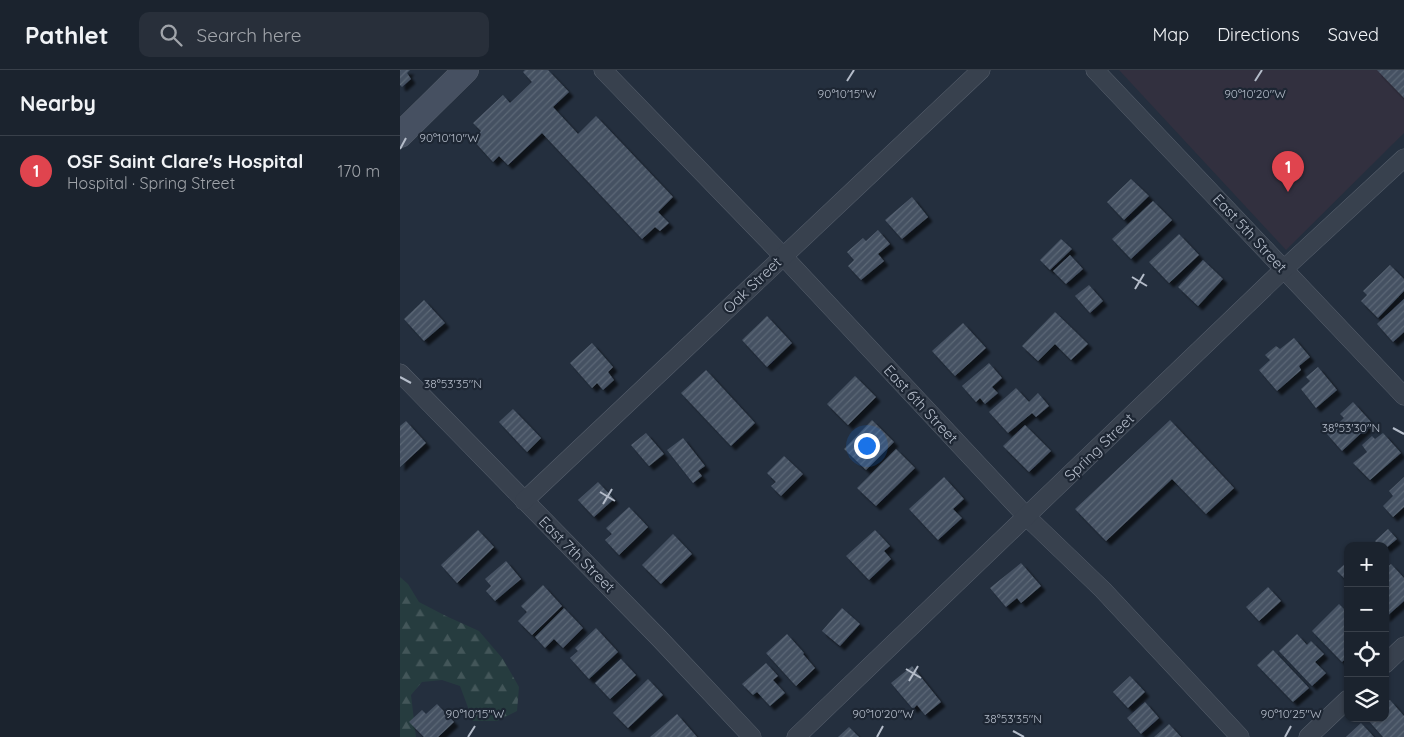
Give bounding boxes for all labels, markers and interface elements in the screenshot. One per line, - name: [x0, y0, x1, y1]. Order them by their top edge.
- search box: [139, 12, 489, 57]
- text: Pathlet: [25, 20, 109, 50]
- icon: search: [157, 21, 185, 49]
- text: Search here: [197, 23, 301, 47]
- text: Map: [1152, 23, 1189, 46]
- text: Directions: [1217, 23, 1300, 46]
- text: Saved: [1328, 23, 1379, 46]
- text: 90°10'15"W: [818, 86, 877, 101]
- text: 90°10'20"W: [1224, 86, 1286, 101]
- text: Nearby: [20, 90, 96, 116]
- text: 90°10'10"W: [419, 130, 479, 145]
- text: OSF Saint Clare's Hospital: [67, 149, 303, 173]
- pin: 1: [1272, 151, 1304, 192]
- text: 1: [33, 161, 39, 181]
- text: 170 m: [337, 161, 380, 181]
- text: Hospital · Spring Street: [67, 173, 235, 193]
- street label: East 5th Street: [1209, 190, 1291, 276]
- street label: Oak Street: [719, 253, 785, 317]
- street label: East 6th Street: [880, 361, 962, 447]
- text: 38°53'35"N: [424, 376, 482, 391]
- street label: Spring Street: [1060, 409, 1138, 485]
- text: 38°53'30"N: [1322, 420, 1380, 435]
- your location: [854, 433, 880, 459]
- street label: East 7th Street: [535, 512, 619, 596]
- map controls: [1344, 542, 1389, 722]
- button: +: [1344, 542, 1389, 587]
- button: −: [1344, 587, 1389, 632]
- button: locate: [1344, 632, 1389, 677]
- button: layers: [1344, 677, 1389, 722]
- text: 90°10'15"W: [446, 706, 505, 721]
- text: 90°10'20"W: [852, 706, 914, 721]
- text: 90°10'25"W: [1260, 706, 1322, 721]
- text: 38°53'35"N: [984, 711, 1042, 726]

